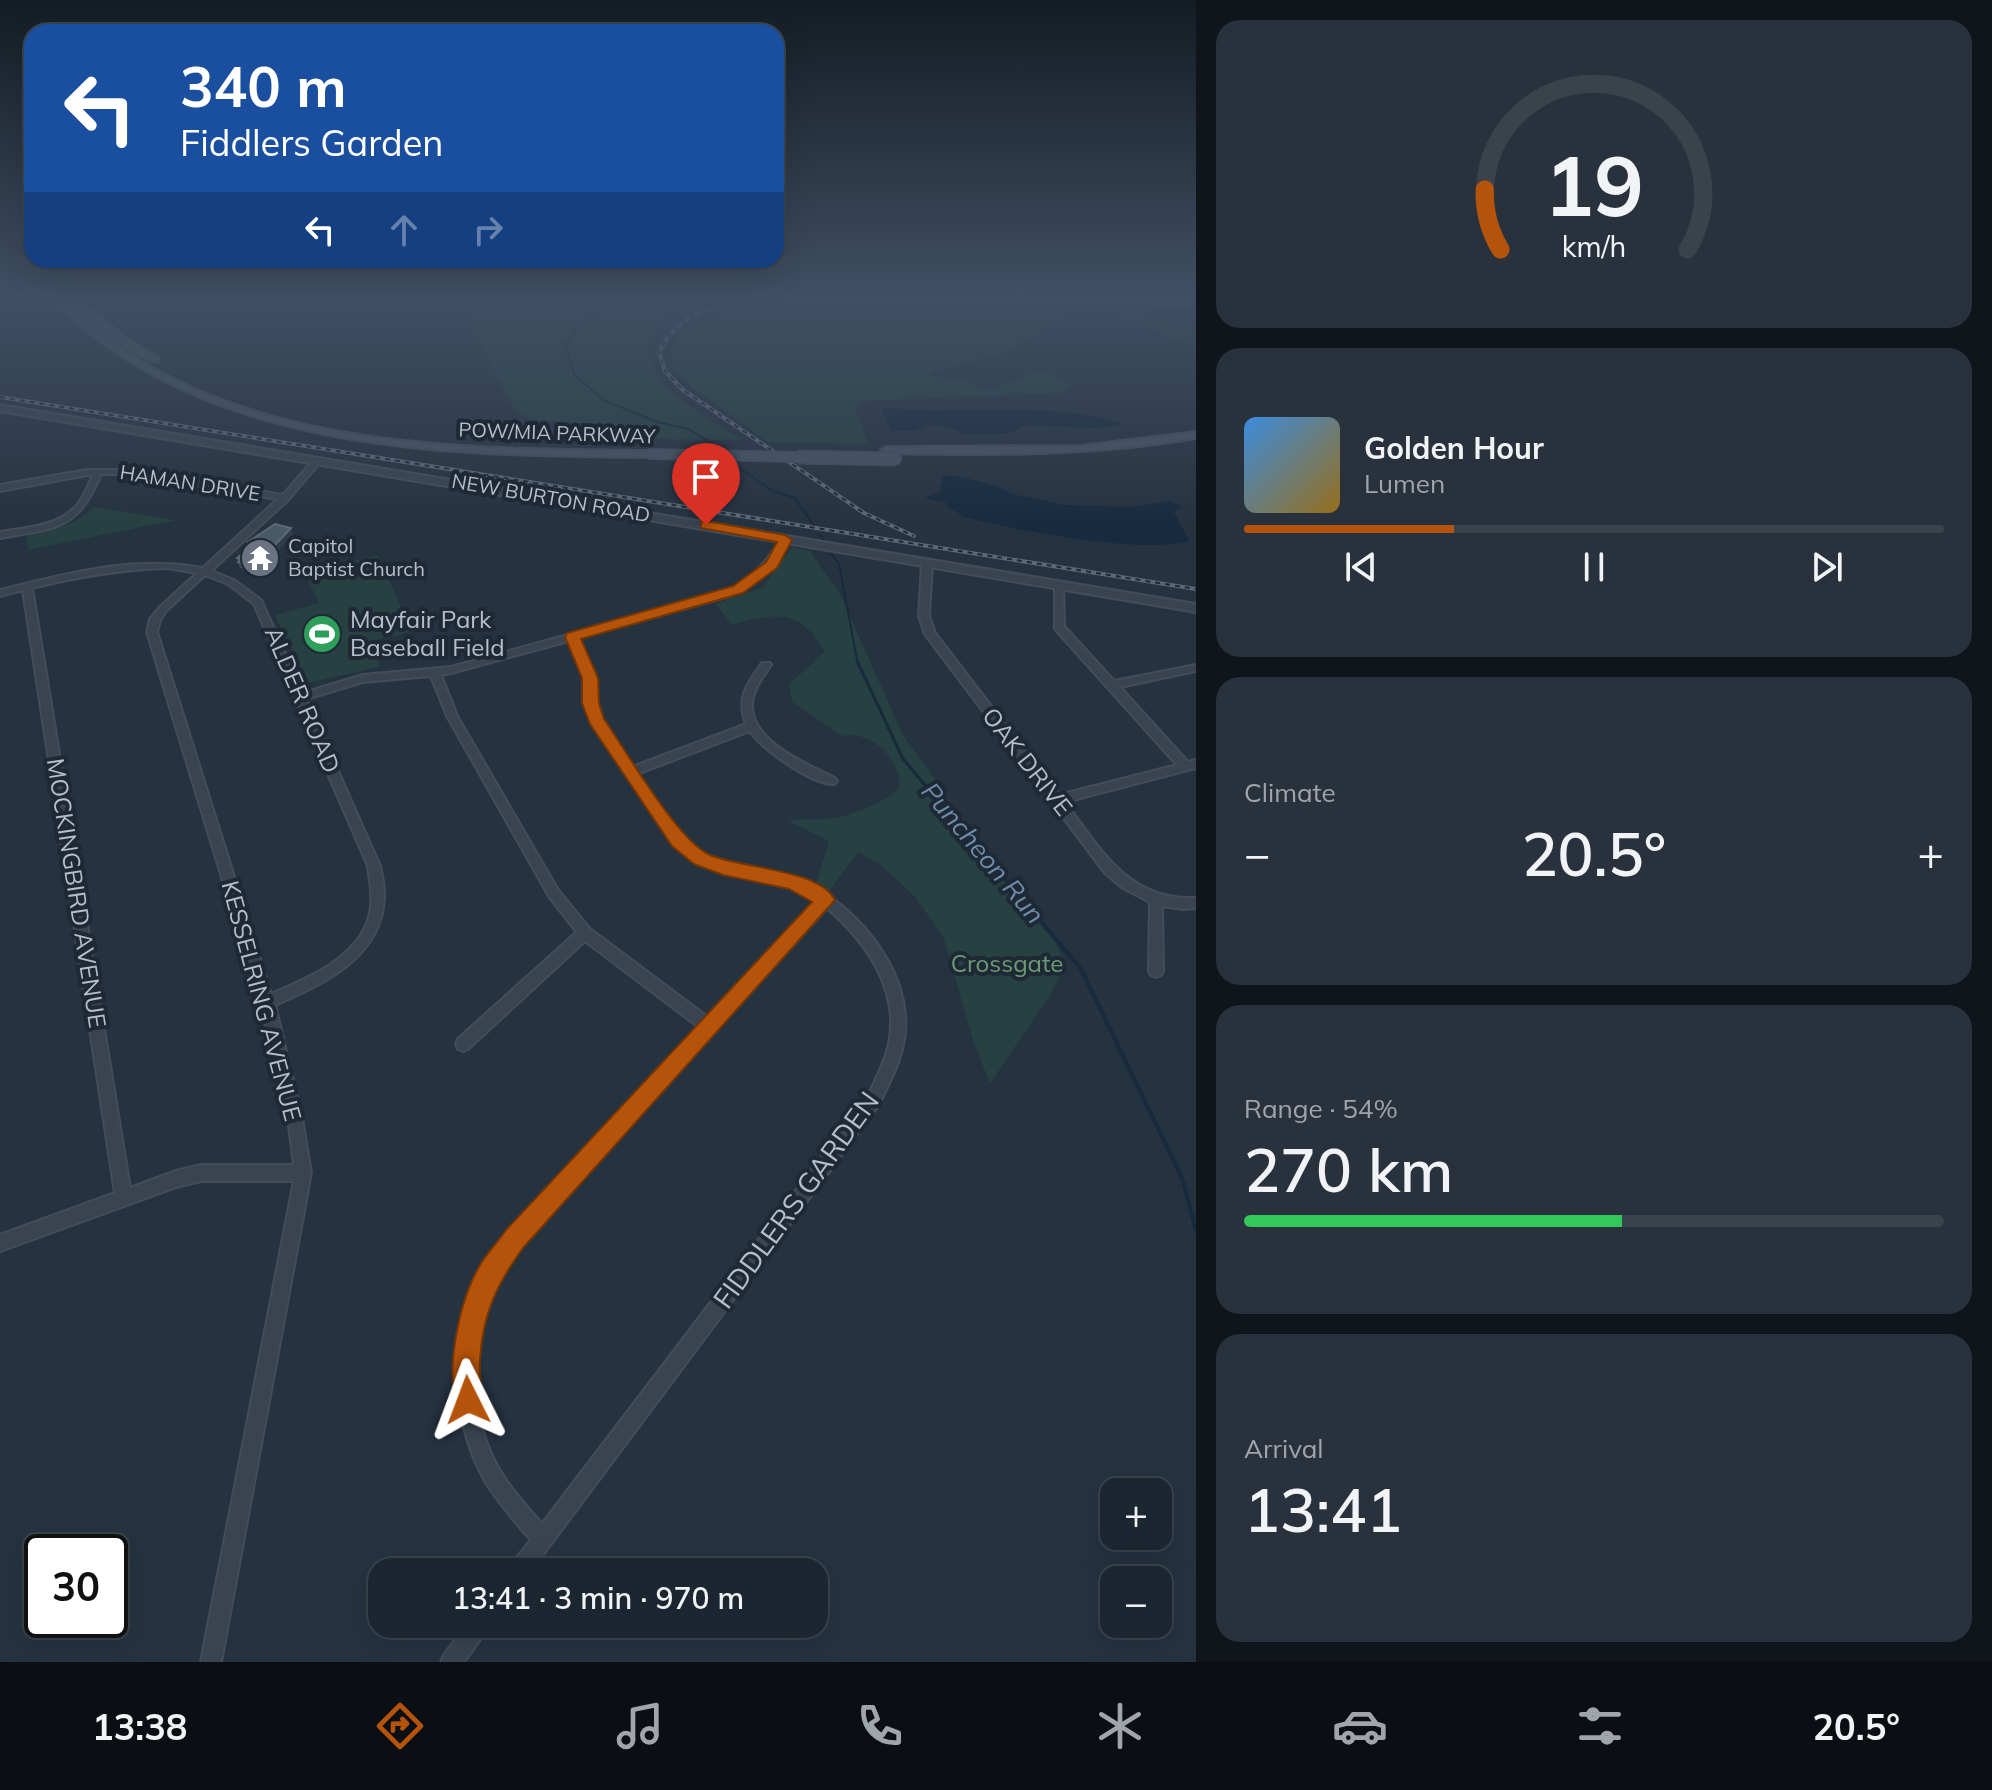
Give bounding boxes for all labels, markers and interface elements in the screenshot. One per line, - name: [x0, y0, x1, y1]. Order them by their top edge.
- text: 340 m: [180, 51, 347, 121]
- icon: left: [48, 56, 152, 160]
- text: Fiddlers Garden: [180, 120, 443, 165]
- text: 19: [1544, 132, 1644, 237]
- icon: left: [298, 208, 342, 252]
- icon: ahead: [382, 208, 426, 252]
- icon: right: [466, 208, 510, 252]
- text: km/h: [1562, 228, 1626, 264]
- street label: POW/MIA PARKWAY: [458, 417, 657, 448]
- text: Golden Hour: [1364, 429, 1544, 467]
- pin: [672, 443, 740, 525]
- icon: arrive: [684, 455, 728, 499]
- street label: HAMAN DRIVE: [118, 459, 262, 506]
- text: Lumen: [1364, 467, 1445, 500]
- street label: NEW BURTON ROAD: [450, 468, 652, 527]
- place label: Capitol Baptist Church: [288, 533, 425, 581]
- temple icon: Capitol Baptist Church: [239, 537, 281, 579]
- icon: previous: [1339, 545, 1383, 589]
- icon: pause: [1572, 545, 1616, 589]
- icon: next: [1805, 545, 1849, 589]
- place label: Mayfair Park Baseball Field: [350, 604, 505, 662]
- sports icon: Mayfair Park Baseball Field: [301, 613, 343, 655]
- street label: ALDER ROAD: [259, 622, 347, 777]
- street label: OAK DRIVE: [976, 701, 1079, 821]
- street label: MOCKINGBIRD AVENUE: [41, 756, 113, 1030]
- water label: Puncheon Run: [915, 775, 1052, 930]
- text: Climate: [1244, 776, 1336, 809]
- text: 20.5°: [1522, 816, 1666, 891]
- text: −: [1244, 826, 1270, 881]
- text: +: [1918, 826, 1944, 881]
- street label: KESSELRING AVENUE: [215, 877, 308, 1124]
- park label: Crossgate: [951, 948, 1063, 978]
- street label: FIDDLERS GARDEN: [705, 1084, 886, 1315]
- text: Range · 54%: [1244, 1092, 1398, 1125]
- text: 270 km: [1244, 1132, 1453, 1207]
- position arrow: [426, 1358, 510, 1442]
- text: Arrival: [1244, 1432, 1324, 1465]
- text: 13:41: [1244, 1472, 1402, 1547]
- map controls: [1100, 1478, 1172, 1638]
- button: +: [1100, 1478, 1172, 1550]
- speed limit sign: 30: [24, 1534, 128, 1638]
- button: −: [1100, 1566, 1172, 1638]
- text: 13:41 · 3 min · 970 m: [452, 1579, 744, 1617]
- icon: directions: [372, 1698, 428, 1754]
- icon: music: [612, 1698, 668, 1754]
- icon: phone: [852, 1698, 908, 1754]
- icon: climate: [1092, 1698, 1148, 1754]
- icon: car: [1332, 1698, 1388, 1754]
- icon: filters: [1572, 1698, 1628, 1754]
- text: 13:38: [92, 1704, 187, 1749]
- text: 20.5°: [1813, 1704, 1900, 1749]

